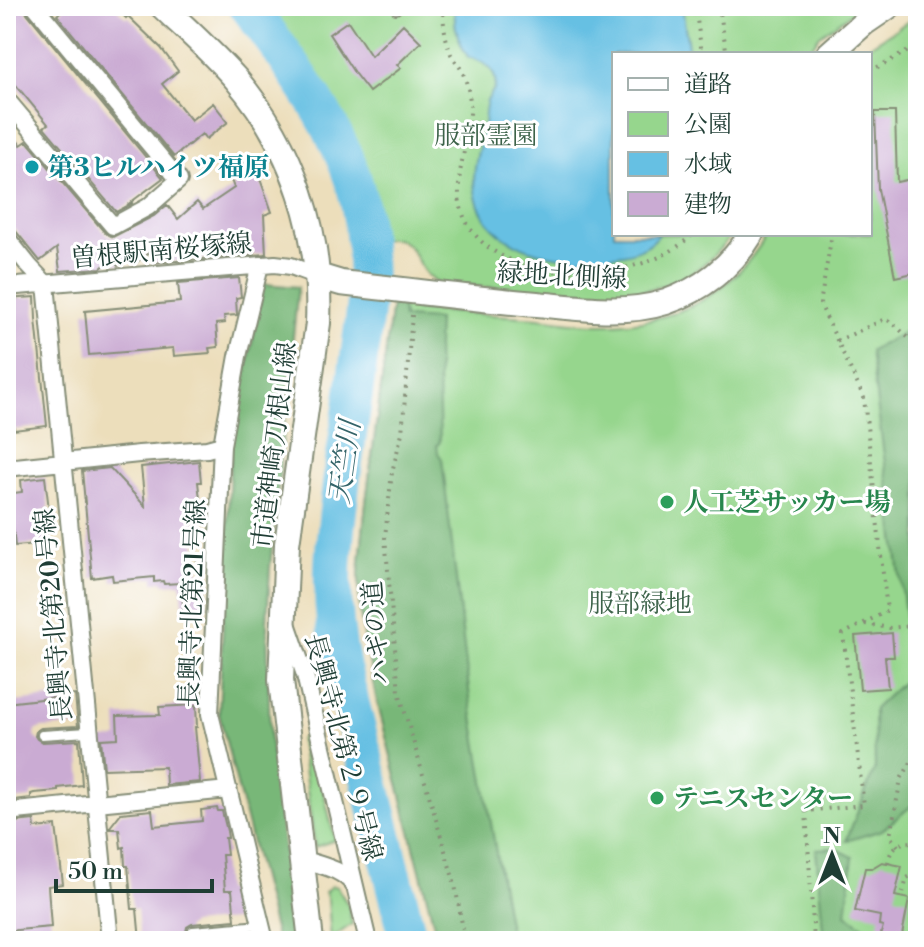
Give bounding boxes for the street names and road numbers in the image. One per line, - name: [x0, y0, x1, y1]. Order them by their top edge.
- street label: 曽根駅南桜塚線: [69, 227, 253, 275]
- street label: 緑地北側線: [496, 257, 628, 295]
- street label: 市道神崎刀根山線: [246, 340, 304, 550]
- street label: 長興寺北第21号線: [173, 498, 213, 708]
- street label: 長興寺北第20号線: [29, 507, 79, 723]
- street label: ハギの道: [357, 580, 397, 686]
- street label: 長興寺北第２９号線: [297, 630, 389, 864]

